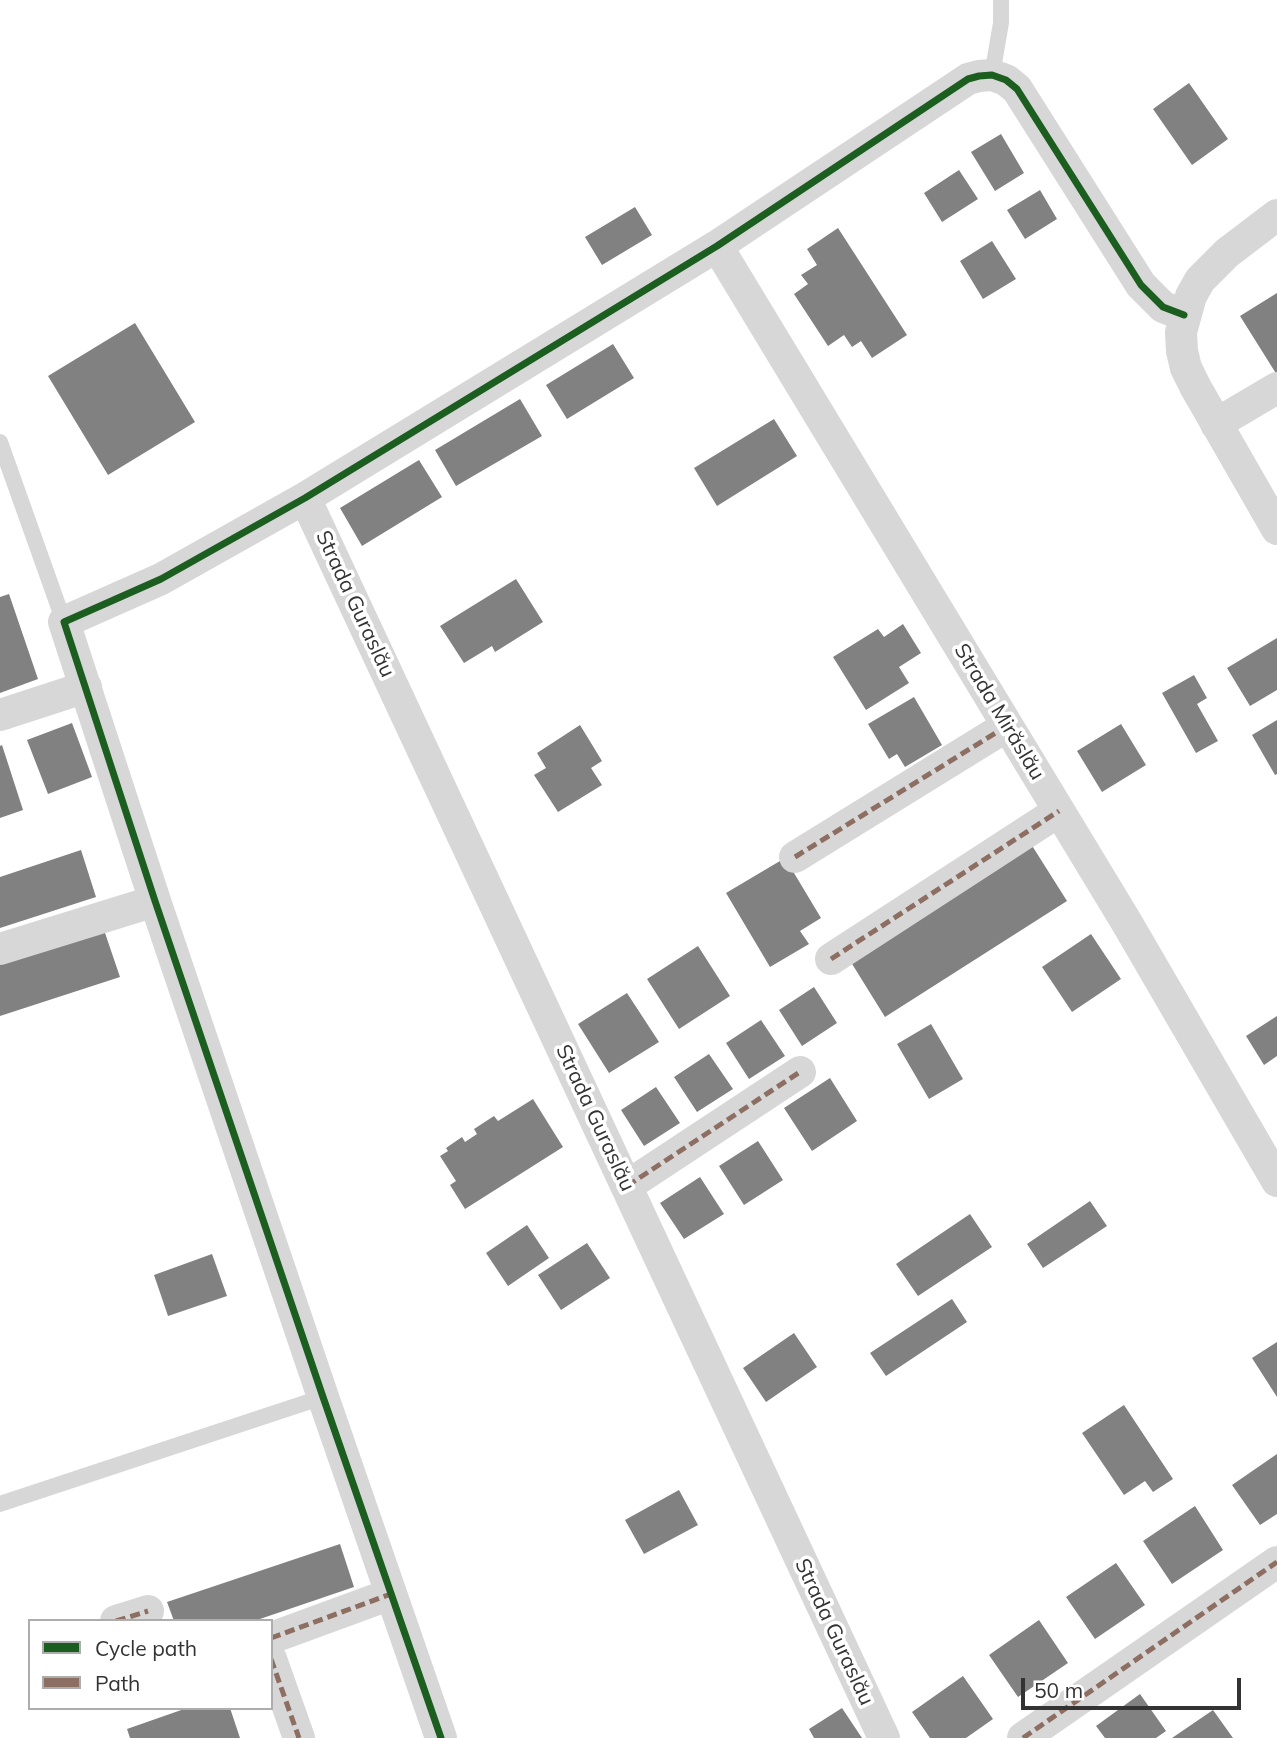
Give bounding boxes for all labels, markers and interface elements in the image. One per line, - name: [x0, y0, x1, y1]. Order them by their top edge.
- street label: Strada Guraslău: [310, 527, 400, 681]
- street label: Strada Mirăslău: [948, 639, 1050, 785]
- street label: Strada Guraslău: [550, 1041, 640, 1195]
- street label: Strada Guraslău: [789, 1555, 879, 1709]
- legend: [28, 1619, 273, 1710]
- text: Cycle path: [95, 1635, 197, 1661]
- scale bar: [1025, 1664, 1246, 1708]
- text: Path: [95, 1670, 140, 1696]
- text: 50 m: [1034, 1677, 1083, 1703]

